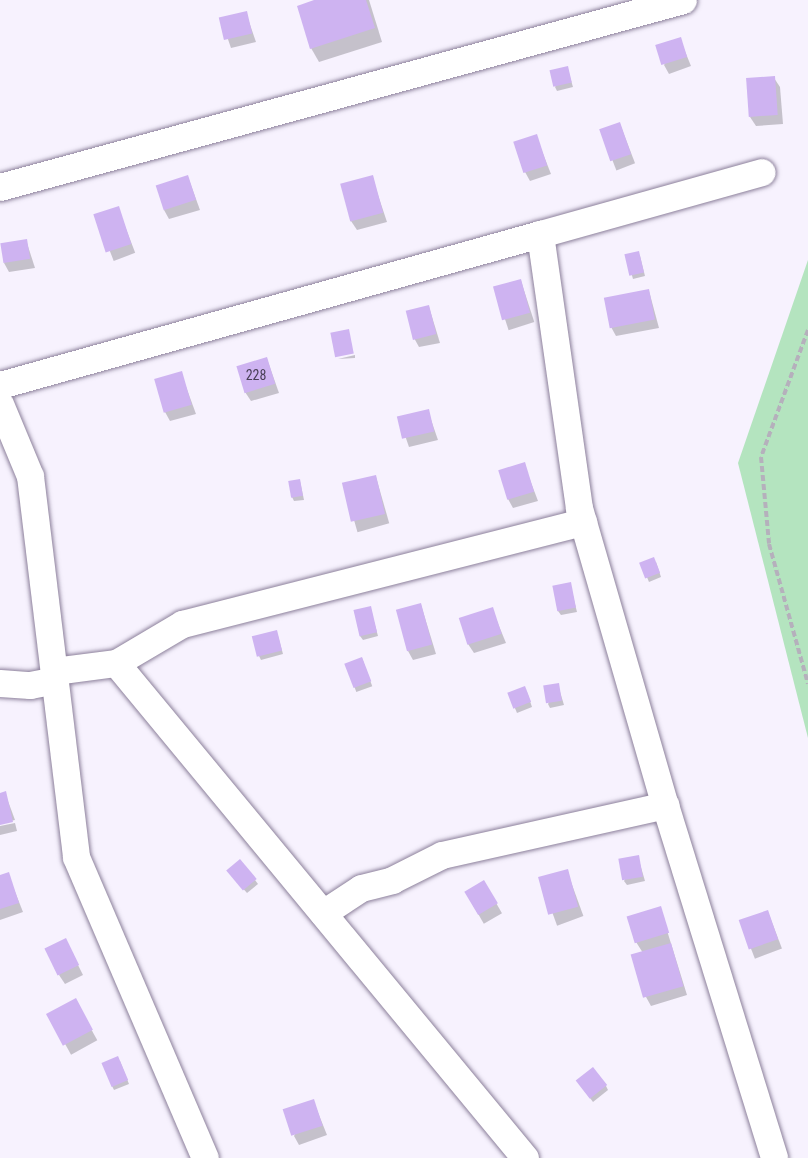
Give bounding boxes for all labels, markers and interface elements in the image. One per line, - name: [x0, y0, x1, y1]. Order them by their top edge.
- house number: 228: [246, 367, 266, 383]

